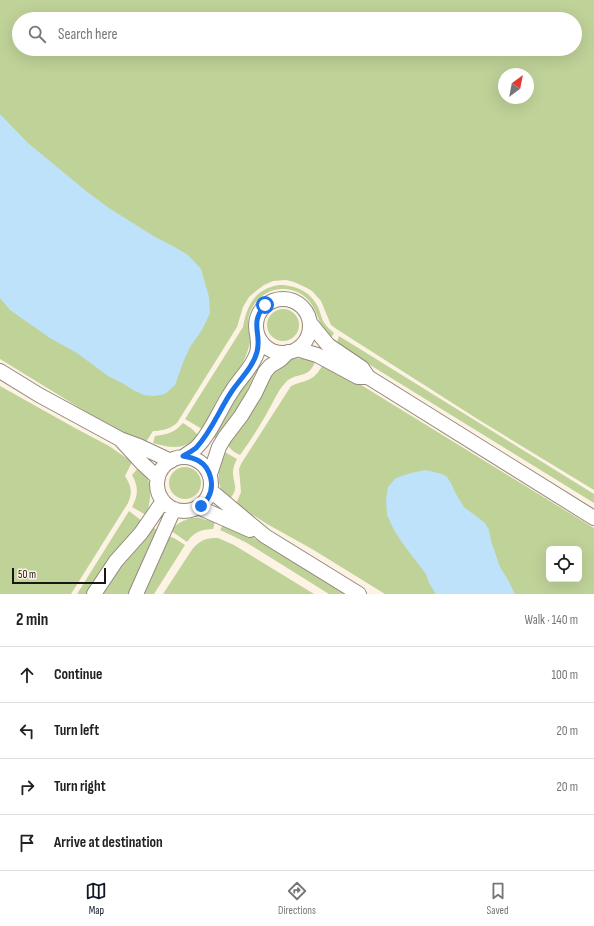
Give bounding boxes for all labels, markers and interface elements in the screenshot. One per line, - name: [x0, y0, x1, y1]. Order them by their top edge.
- search box: [12, 12, 582, 56]
- icon: search: [26, 23, 48, 45]
- text: Search here: [58, 25, 118, 44]
- north arrow: [498, 68, 534, 104]
- route start: [256, 296, 274, 314]
- route end: [192, 497, 210, 515]
- map controls: [546, 546, 582, 582]
- button: locate: [546, 546, 582, 582]
- scale bar: [12, 566, 106, 585]
- text: 50 m: [18, 568, 36, 581]
- text: 2 min: [16, 610, 48, 630]
- text: Walk · 140 m: [525, 612, 578, 628]
- icon: ahead: [16, 664, 38, 686]
- text: Continue: [54, 665, 103, 684]
- text: 100 m: [551, 667, 578, 683]
- icon: left: [16, 720, 38, 742]
- text: Turn left: [54, 721, 99, 740]
- text: 20 m: [556, 723, 578, 739]
- icon: right: [16, 776, 38, 798]
- text: Turn right: [54, 777, 106, 796]
- text: 20 m: [556, 779, 578, 795]
- icon: arrive: [16, 832, 38, 854]
- text: Arrive at destination: [54, 833, 163, 852]
- tab: Map: [85, 880, 107, 917]
- tab: Directions: [278, 880, 316, 917]
- tab: Saved: [487, 880, 509, 917]

